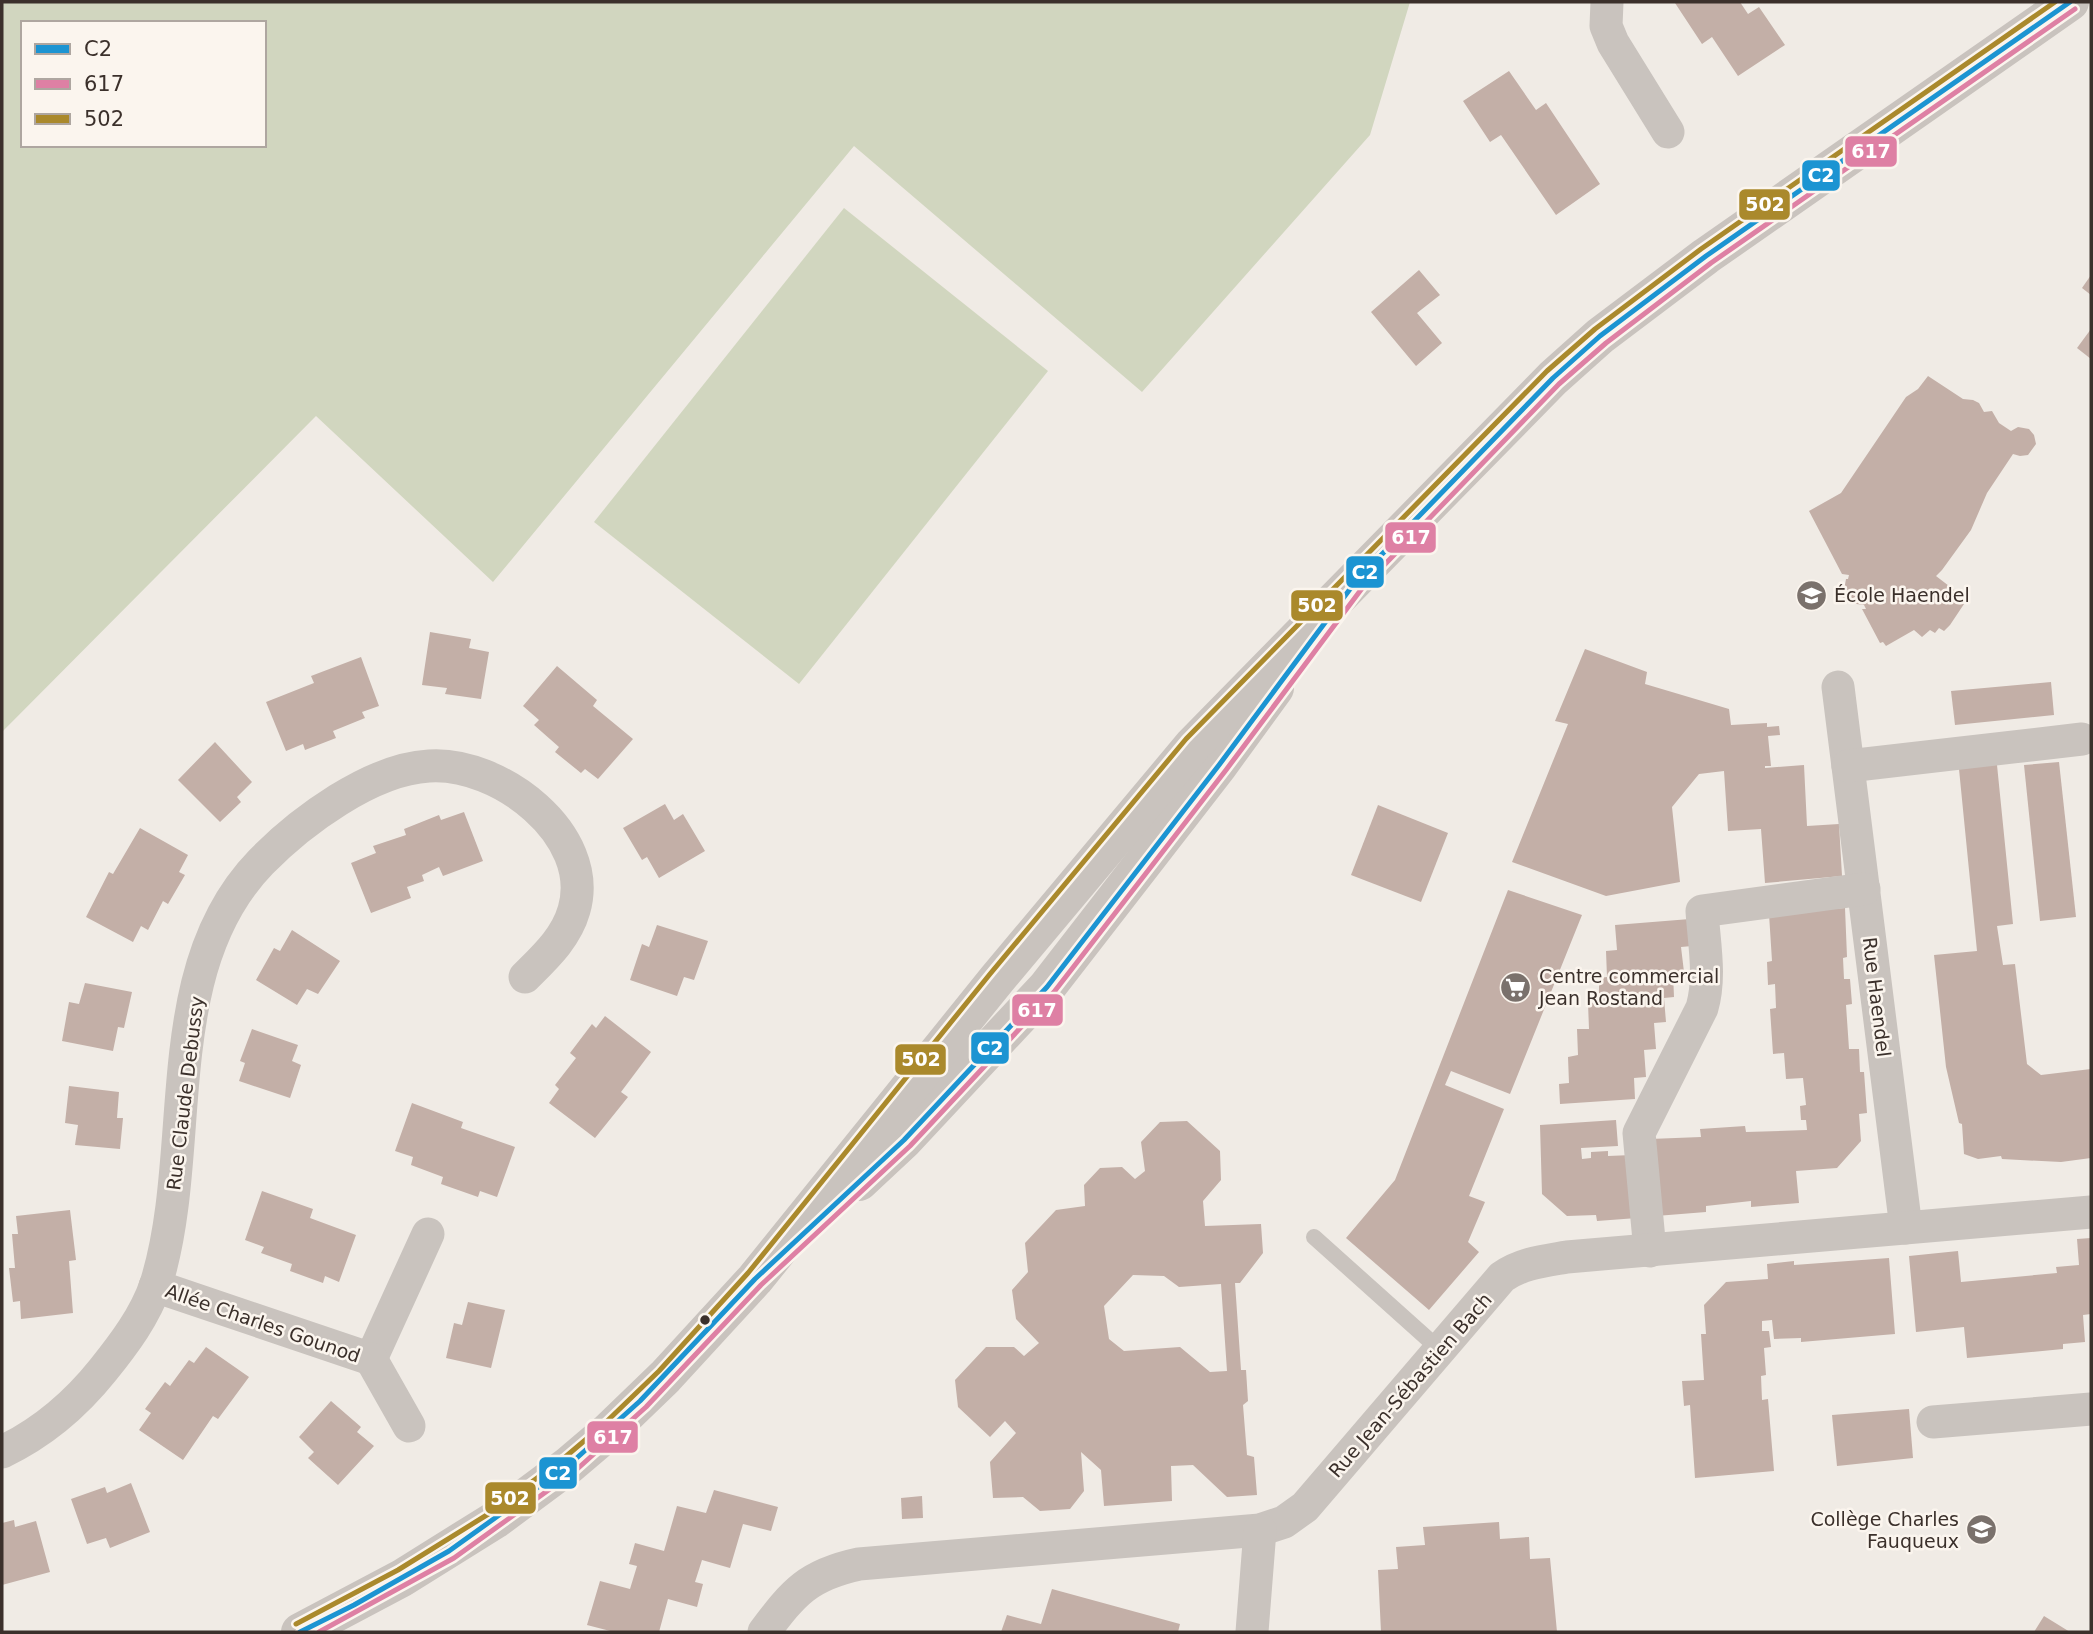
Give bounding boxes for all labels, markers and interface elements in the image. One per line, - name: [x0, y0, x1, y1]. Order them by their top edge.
- legend: [21, 21, 266, 147]
- text: C2: [84, 37, 112, 61]
- text: 617: [84, 72, 124, 96]
- text: 502: [84, 107, 124, 131]
- line badge: 617: [1844, 135, 1898, 168]
- text: 617: [1851, 140, 1891, 162]
- line badge: C2: [1801, 159, 1841, 192]
- text: C2: [1807, 164, 1835, 186]
- line badge: 502: [1738, 188, 1791, 221]
- text: 502: [1745, 193, 1785, 215]
- line badge: 617: [1384, 521, 1437, 554]
- text: 617: [1391, 526, 1431, 548]
- line badge: C2: [1345, 555, 1385, 589]
- text: C2: [1351, 561, 1379, 583]
- school or university icon: École Haendel: [1794, 578, 1828, 612]
- place label: École Haendel: [1834, 584, 1970, 606]
- line badge: 502: [1290, 589, 1344, 622]
- text: 502: [1297, 594, 1337, 616]
- street label: Rue Haendel: [1859, 936, 1895, 1058]
- place label: Centre commercial Jean Rostand: [1538, 965, 1719, 1009]
- supermarket icon: Centre commercial Jean Rostand: [1499, 970, 1533, 1004]
- line badge: 617: [1011, 993, 1064, 1027]
- street label: Rue Claude Debussy: [162, 995, 208, 1191]
- text: 617: [1017, 999, 1057, 1021]
- line badge: C2: [970, 1031, 1010, 1065]
- text: C2: [976, 1037, 1004, 1059]
- line badge: 502: [894, 1043, 947, 1076]
- text: 502: [901, 1048, 941, 1070]
- street label: Allée Charles Gounod: [163, 1279, 363, 1367]
- street label: Rue Jean-Sébastien Bach: [1324, 1288, 1496, 1482]
- unlabelled marker: [698, 1313, 712, 1327]
- line badge: 617: [586, 1420, 639, 1454]
- text: 617: [593, 1426, 633, 1448]
- line badge: C2: [538, 1456, 578, 1490]
- text: C2: [544, 1462, 572, 1484]
- line badge: 502: [484, 1481, 537, 1515]
- text: 502: [490, 1487, 530, 1509]
- place label: Collège Charles Fauqueux: [1810, 1508, 1959, 1552]
- school or university icon: Collège Charles Fauqueux: [1965, 1513, 1999, 1547]

